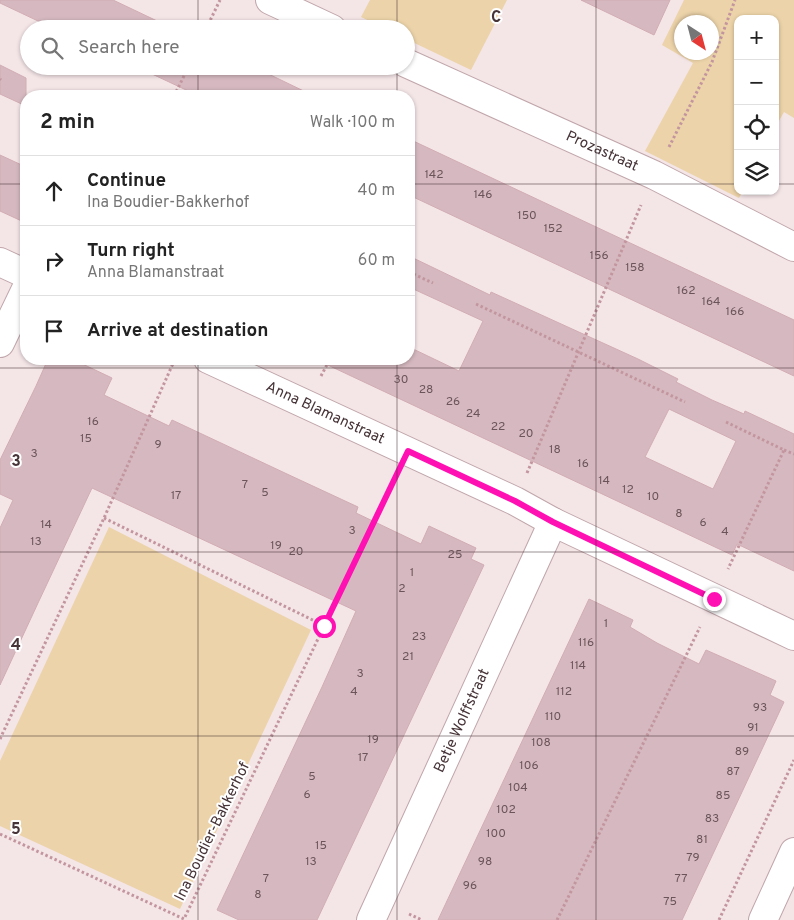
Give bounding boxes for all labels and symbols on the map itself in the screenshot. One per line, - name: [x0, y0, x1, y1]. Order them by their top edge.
- text: C: [491, 8, 501, 28]
- north arrow: [674, 15, 719, 60]
- street label: Prozastraat: [563, 127, 641, 176]
- house number: 142: [424, 167, 444, 183]
- house number: 146: [474, 187, 492, 203]
- house number: 150: [517, 208, 537, 224]
- house number: 152: [543, 221, 563, 237]
- house number: 156: [589, 248, 609, 264]
- house number: 158: [625, 260, 645, 276]
- house number: 162: [677, 283, 695, 299]
- house number: 164: [701, 294, 721, 310]
- house number: 166: [726, 304, 744, 320]
- house number: 30: [394, 372, 408, 388]
- street label: Anna Blamanstraat: [263, 377, 388, 449]
- house number: 28: [419, 382, 433, 398]
- house number: 26: [446, 394, 460, 410]
- house number: 24: [466, 406, 480, 422]
- house number: 16: [87, 414, 99, 430]
- house number: 22: [491, 419, 505, 435]
- house number: 20: [518, 426, 534, 442]
- house number: 15: [80, 431, 92, 447]
- house number: 9: [154, 437, 162, 453]
- house number: 18: [549, 442, 561, 458]
- house number: 3: [30, 446, 38, 462]
- text: 3: [11, 452, 21, 472]
- house number: 16: [577, 456, 589, 472]
- house number: 14: [598, 473, 610, 489]
- house number: 7: [242, 477, 248, 493]
- house number: 12: [622, 482, 634, 498]
- house number: 5: [261, 485, 269, 501]
- house number: 17: [171, 488, 181, 504]
- house number: 10: [647, 489, 659, 505]
- house number: 8: [675, 506, 683, 522]
- house number: 6: [699, 515, 707, 531]
- house number: 14: [40, 517, 52, 533]
- house number: 3: [348, 523, 356, 539]
- house number: 4: [721, 524, 729, 540]
- house number: 13: [30, 534, 42, 550]
- house number: 19: [270, 538, 282, 554]
- house number: 20: [288, 544, 304, 560]
- house number: 25: [448, 547, 462, 563]
- house number: 1: [410, 565, 414, 581]
- house number: 2: [398, 581, 406, 597]
- route end: [703, 588, 726, 611]
- route start: [313, 615, 336, 638]
- house number: 1: [604, 616, 608, 632]
- house number: 23: [412, 629, 426, 645]
- house number: 116: [578, 635, 594, 651]
- text: 4: [11, 636, 21, 656]
- house number: 21: [402, 649, 414, 665]
- house number: 114: [570, 658, 586, 674]
- house number: 3: [356, 666, 364, 682]
- street label: Betje Wolffstraat: [430, 666, 494, 776]
- house number: 4: [350, 684, 358, 700]
- house number: 112: [556, 684, 572, 700]
- house number: 93: [753, 700, 767, 716]
- house number: 110: [545, 709, 561, 725]
- house number: 91: [747, 720, 759, 736]
- house number: 19: [367, 732, 379, 748]
- house number: 108: [531, 735, 551, 751]
- house number: 89: [735, 744, 749, 760]
- house number: 17: [358, 750, 368, 766]
- house number: 106: [519, 758, 539, 774]
- street label: Ina Boudier-Bakkerhof: [171, 760, 255, 904]
- house number: 87: [726, 764, 740, 780]
- house number: 5: [308, 769, 316, 785]
- house number: 104: [508, 780, 528, 796]
- house number: 6: [303, 787, 311, 803]
- house number: 85: [716, 788, 730, 804]
- house number: 102: [496, 802, 516, 818]
- house number: 83: [705, 811, 719, 827]
- text: 5: [11, 820, 21, 840]
- house number: 100: [486, 826, 506, 842]
- house number: 81: [696, 832, 708, 848]
- house number: 15: [315, 838, 327, 854]
- house number: 79: [686, 850, 700, 866]
- house number: 13: [305, 854, 317, 870]
- house number: 98: [478, 854, 492, 870]
- house number: 7: [263, 871, 269, 887]
- house number: 77: [675, 871, 687, 887]
- house number: 96: [463, 878, 477, 894]
- house number: 8: [254, 887, 262, 903]
- house number: 75: [663, 894, 677, 910]

